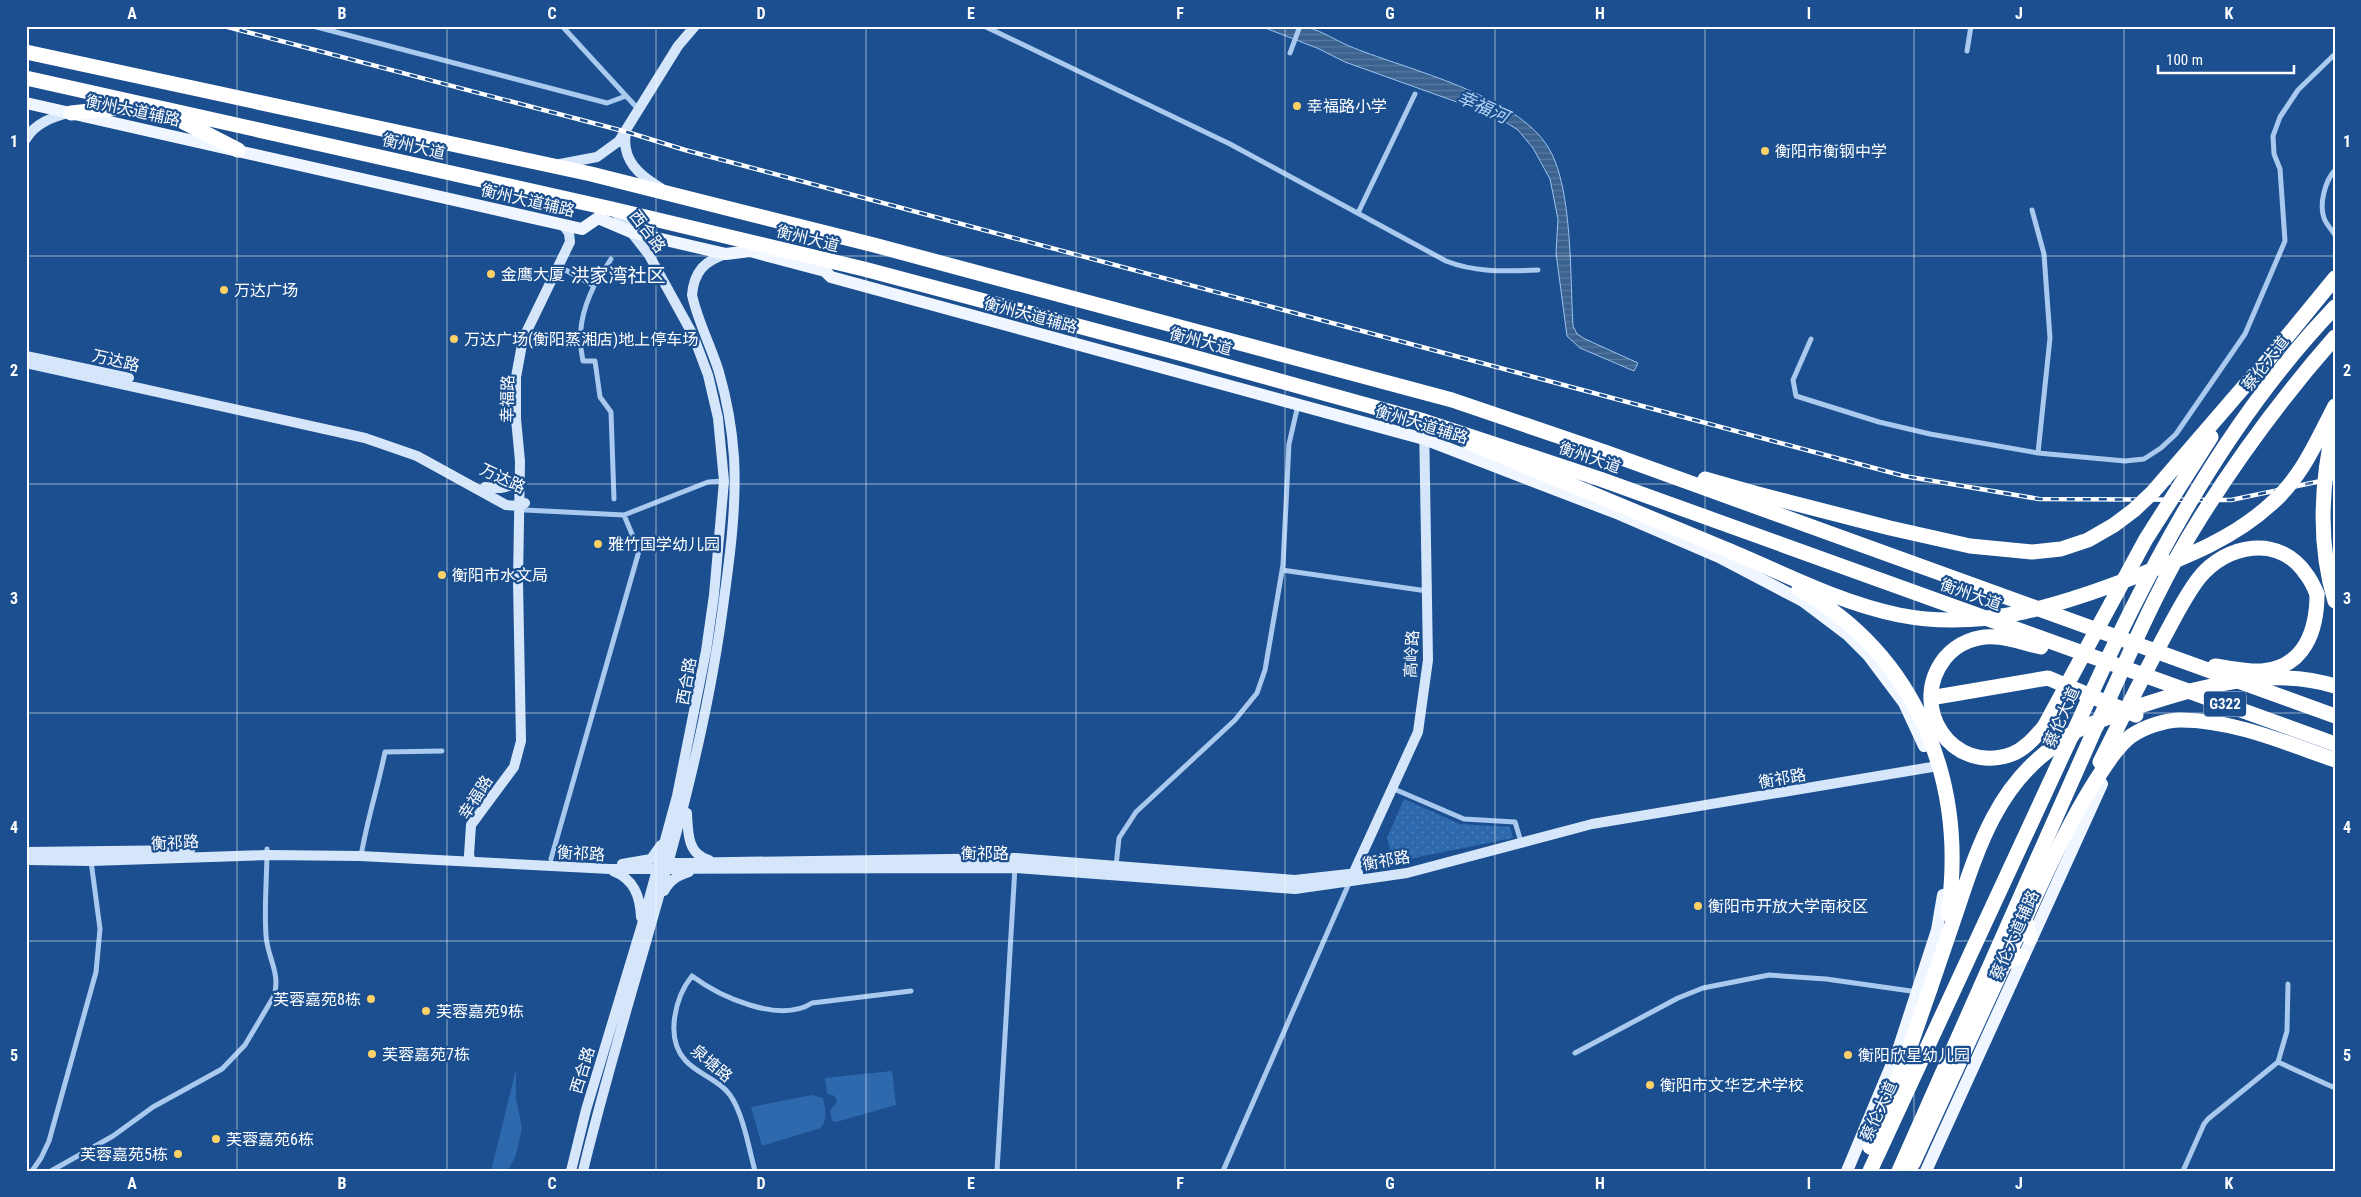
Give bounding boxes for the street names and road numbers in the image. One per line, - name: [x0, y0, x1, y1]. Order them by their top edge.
- street label: 衡州大道辅路: [84, 91, 182, 130]
- street label: 衡州大道: [381, 130, 447, 163]
- street label: 衡州大道辅路: [479, 180, 577, 221]
- street label: 西合路: [626, 206, 670, 256]
- street label: 衡州大道: [775, 222, 841, 255]
- street label: 衡州大道辅路: [982, 294, 1080, 337]
- street label: 衡州大道: [1167, 324, 1234, 359]
- street label: 蔡伦大道: [2238, 332, 2293, 394]
- street label: 万达路: [90, 346, 141, 375]
- street label: 幸福路: [498, 375, 517, 423]
- street label: 衡州大道辅路: [1373, 401, 1471, 448]
- street label: 衡州大道: [1556, 438, 1623, 477]
- street label: 万达路: [477, 460, 529, 497]
- street label: 衡州大道: [1938, 575, 2004, 614]
- street label: 高岭路: [1401, 630, 1422, 678]
- street label: 西合路: [673, 656, 700, 706]
- street label: 蔡伦大道: [2040, 684, 2083, 750]
- road number: G322: [2204, 692, 2246, 716]
- street label: 衡祁路: [1757, 765, 1807, 792]
- street label: 幸福路: [454, 772, 496, 823]
- street label: 衡祁路: [151, 832, 199, 853]
- street label: 衡祁路: [557, 843, 605, 864]
- street label: 衡祁路: [961, 844, 1009, 863]
- street label: 衡祁路: [1361, 847, 1411, 874]
- street label: 蔡伦大道辅路: [1986, 887, 2043, 983]
- street label: 泉塘路: [687, 1041, 736, 1086]
- street label: 西合路: [566, 1044, 599, 1096]
- street label: 蔡伦大道: [1856, 1078, 1901, 1144]

